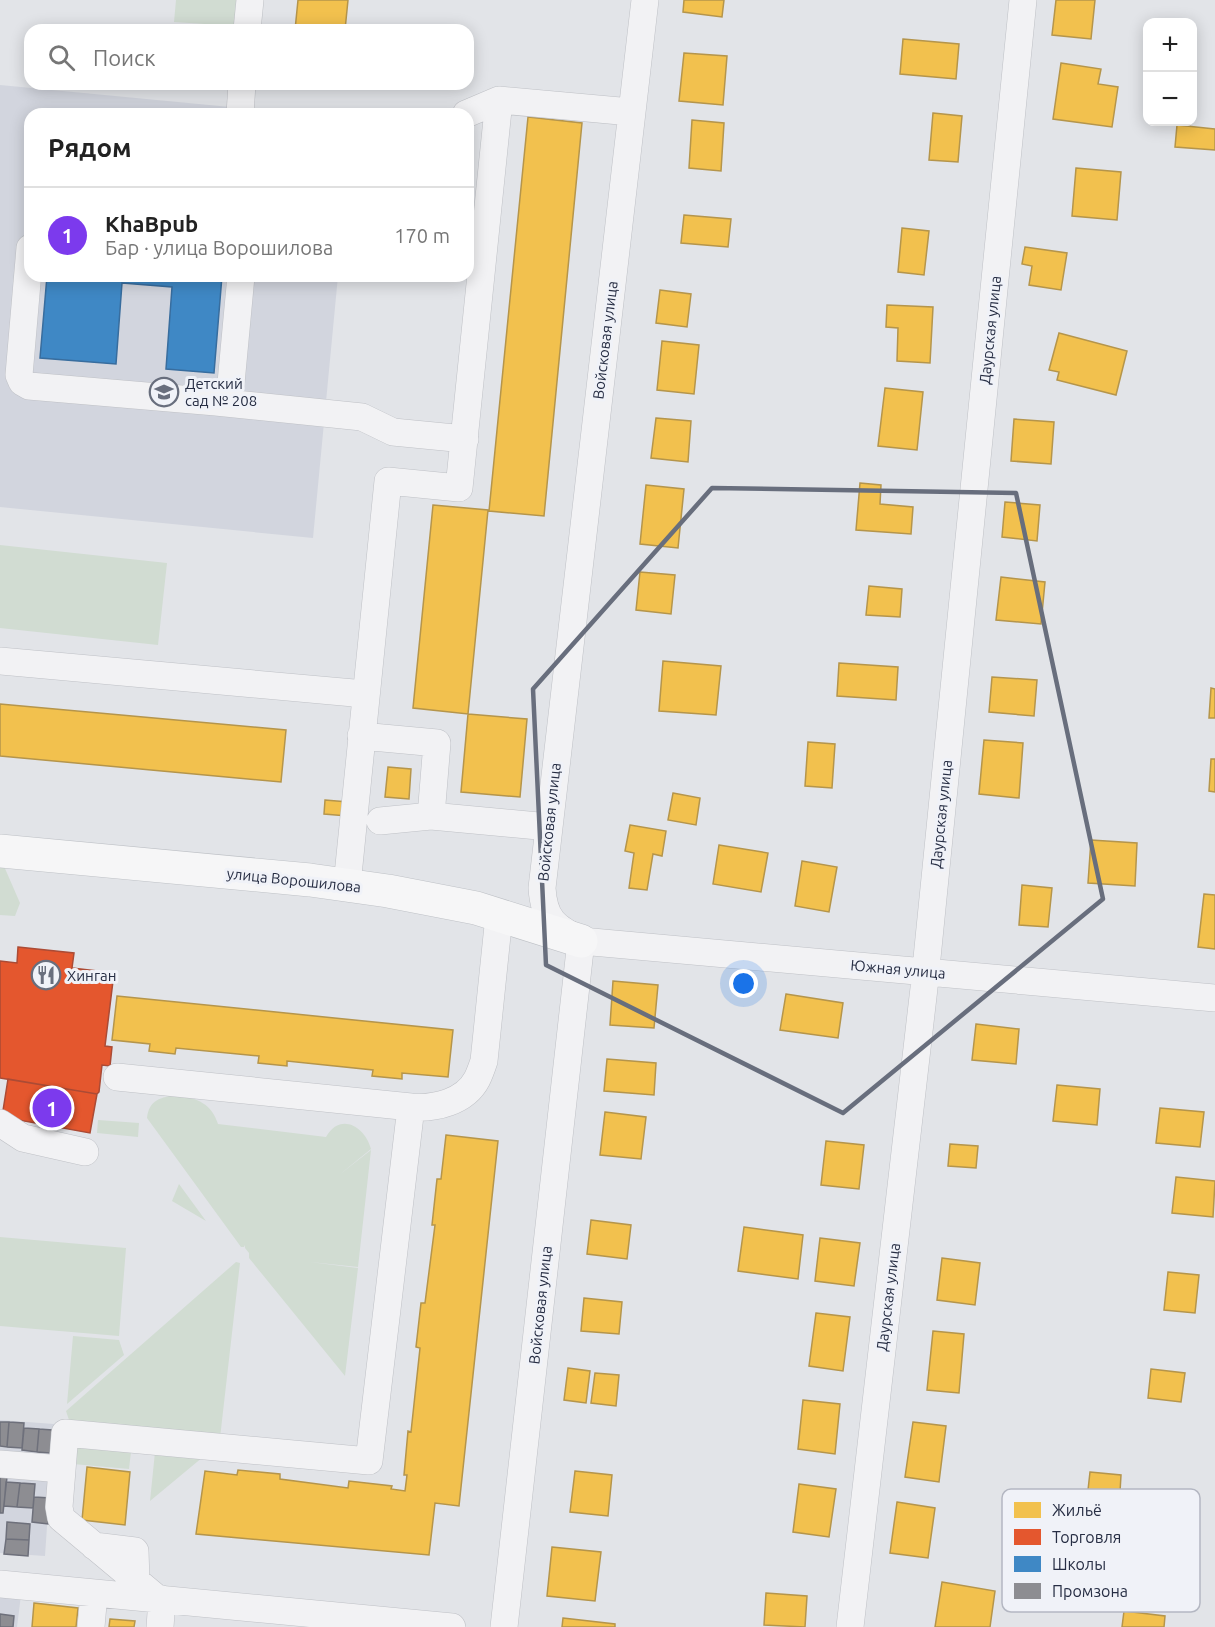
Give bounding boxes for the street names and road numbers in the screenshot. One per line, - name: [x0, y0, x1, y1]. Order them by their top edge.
- street label: Даурская улица: [976, 275, 1004, 385]
- street label: Войсковая улица: [589, 280, 621, 400]
- street label: Даурская улица: [927, 759, 955, 869]
- street label: Войсковая улица: [534, 762, 564, 882]
- street label: улица Ворошилова: [226, 864, 362, 896]
- street label: Южная улица: [850, 956, 946, 982]
- street label: Даурская улица: [873, 1242, 903, 1352]
- street label: Войсковая улица: [525, 1245, 555, 1365]

